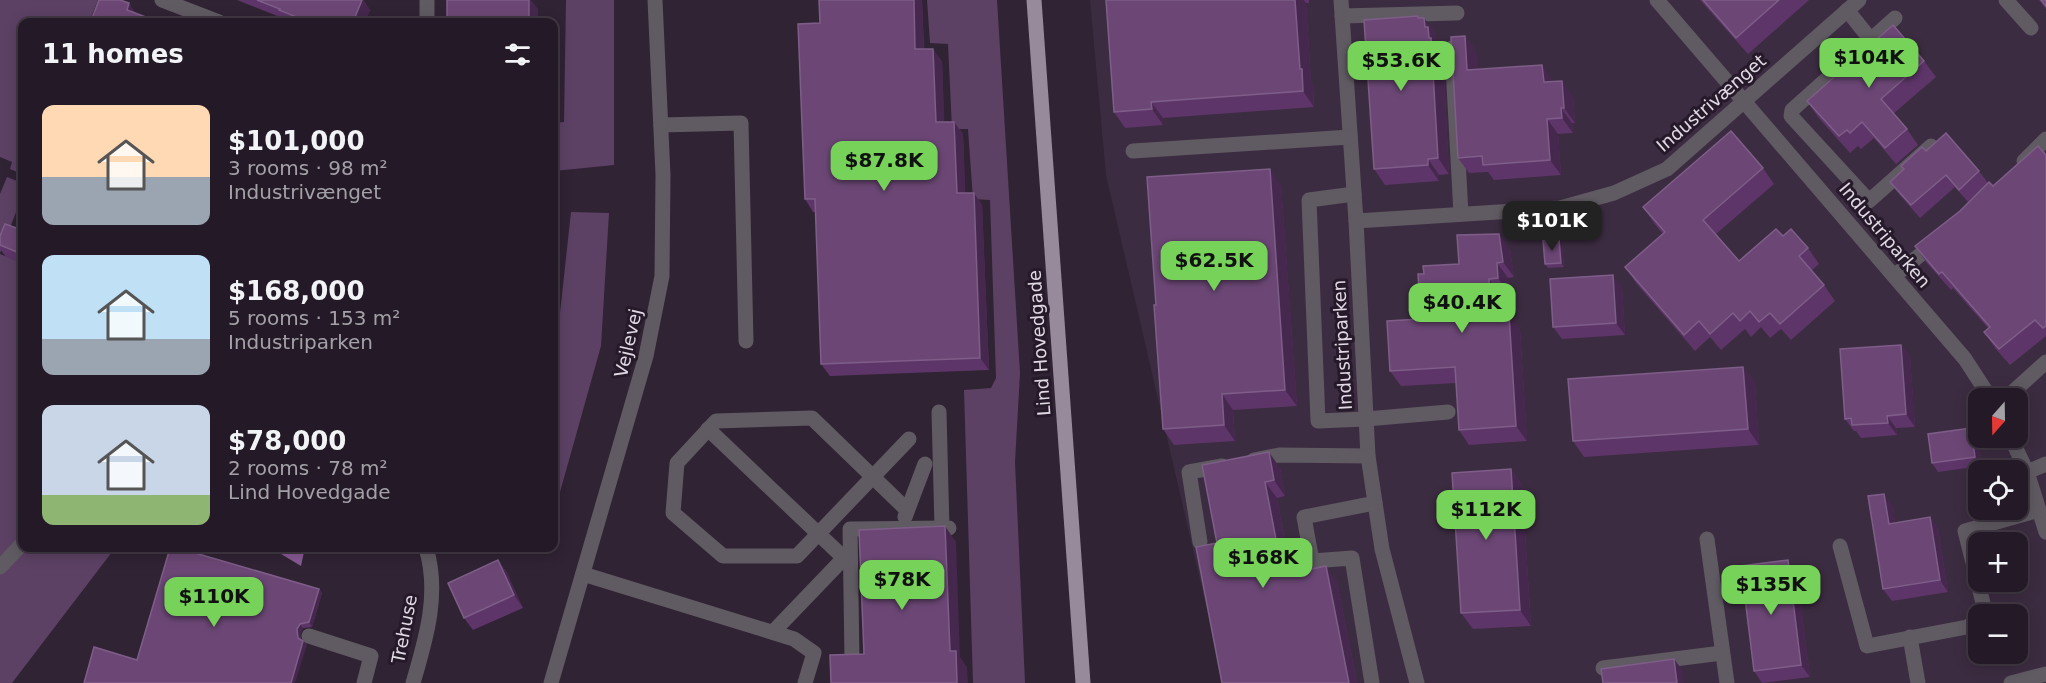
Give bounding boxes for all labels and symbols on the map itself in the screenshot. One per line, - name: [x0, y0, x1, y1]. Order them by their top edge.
- pin: $104K: [1827, 38, 1911, 89]
- pin: $53.6K: [1352, 41, 1450, 92]
- street label: Industrivænget: [1652, 50, 1770, 156]
- pin: $87.8K: [835, 141, 933, 192]
- street label: Industriparken: [1835, 178, 1935, 292]
- pin: $101K: [1510, 201, 1594, 252]
- pin: $62.5K: [1165, 241, 1263, 292]
- street label: Lind Hovedgade: [1023, 269, 1055, 417]
- street label: Industriparken: [1328, 279, 1356, 411]
- pin: $40.4K: [1413, 283, 1511, 334]
- street label: Vejlevej: [610, 307, 646, 379]
- north arrow: [1968, 388, 2028, 448]
- pin: $112K: [1444, 490, 1528, 541]
- pin: $168K: [1221, 538, 1305, 589]
- pin: $78K: [866, 560, 938, 611]
- pin: $135K: [1729, 565, 1813, 616]
- pin: $110K: [172, 577, 256, 628]
- street label: Trehuse: [387, 593, 421, 666]

